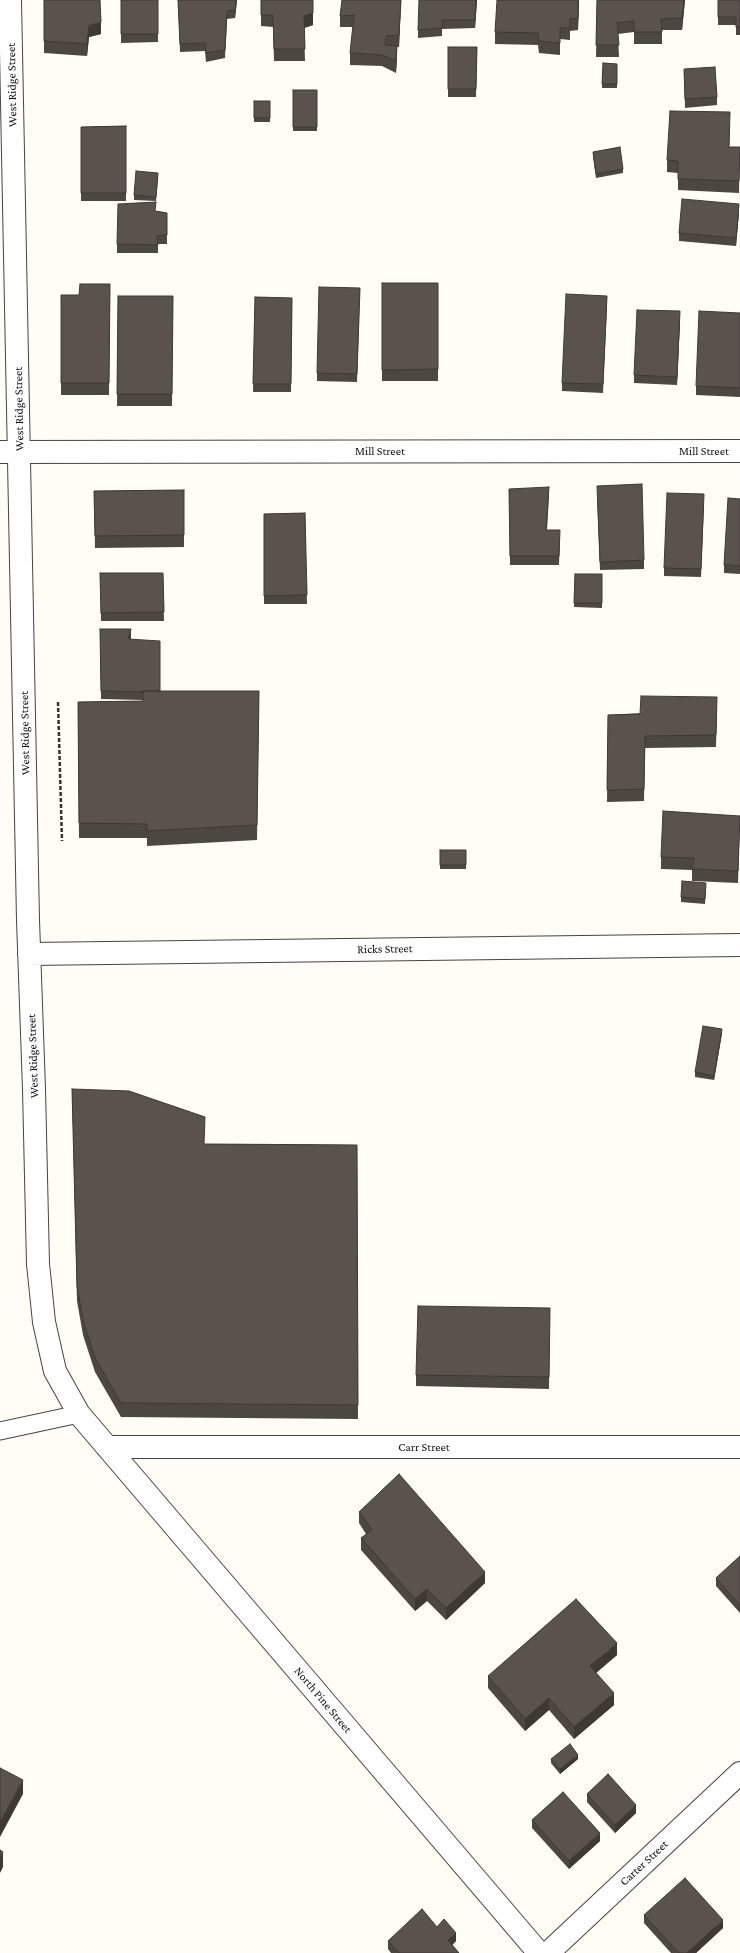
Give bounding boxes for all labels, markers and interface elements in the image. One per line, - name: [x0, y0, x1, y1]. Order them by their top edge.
- street label: West Ridge Street: [4, 43, 20, 127]
- street label: West Ridge Street: [11, 367, 27, 451]
- street label: Mill Street: [355, 444, 405, 458]
- street label: Mill Street: [679, 444, 729, 458]
- street label: West Ridge Street: [17, 691, 33, 775]
- street label: Ricks Street: [357, 941, 413, 957]
- street label: West Ridge Street: [24, 1014, 42, 1098]
- street label: Carr Street: [398, 1440, 450, 1454]
- street label: North Pine Street: [291, 1664, 355, 1736]
- street label: Carter Street: [617, 1837, 671, 1889]

